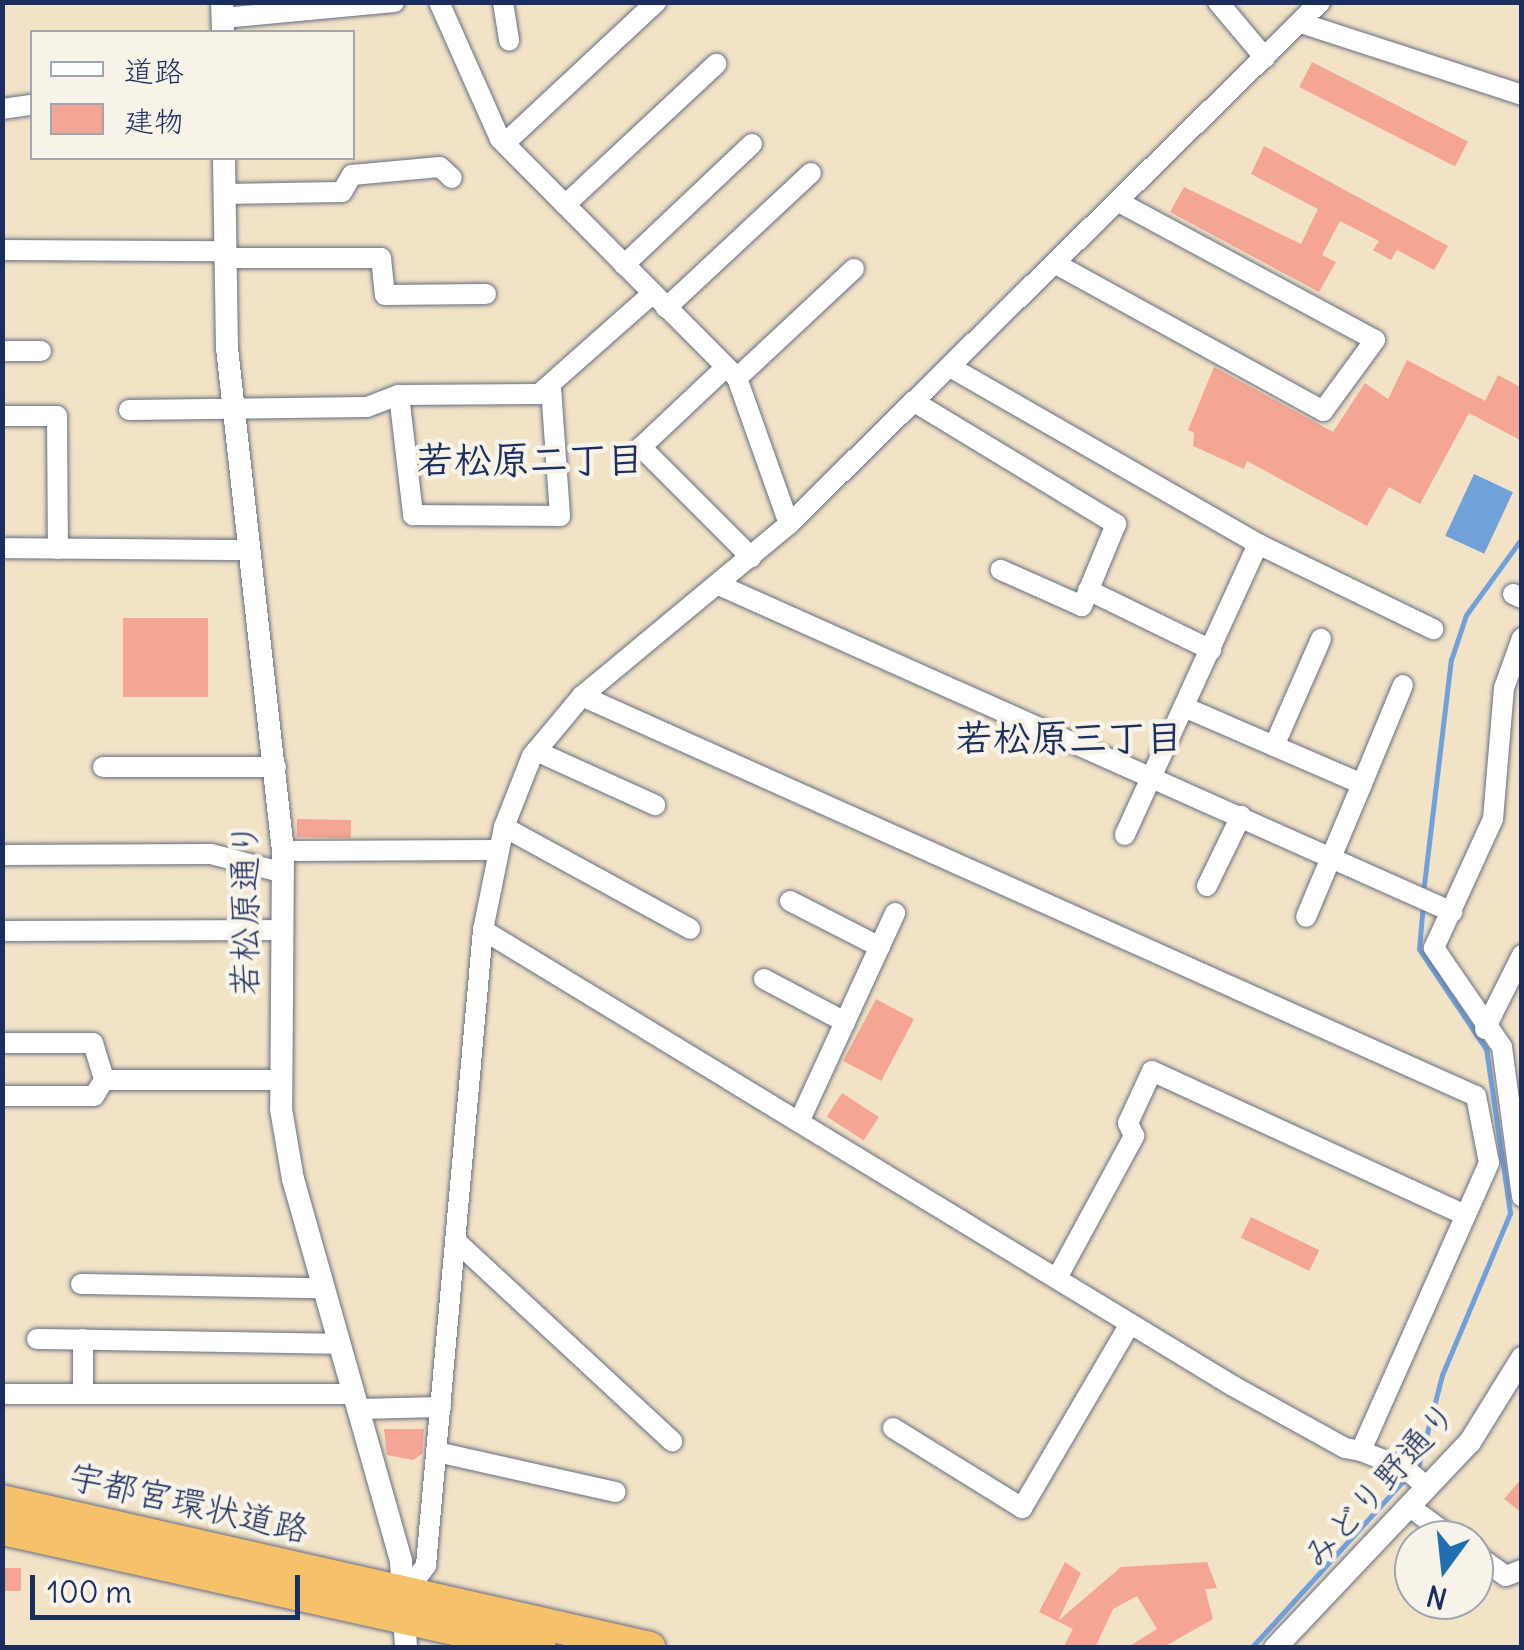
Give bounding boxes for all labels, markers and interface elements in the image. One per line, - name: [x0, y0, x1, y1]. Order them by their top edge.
- legend: [30, 30, 355, 160]
- text: 道路: [124, 52, 184, 90]
- text: 建物: [124, 102, 184, 140]
- district label: 若松原二丁目: [416, 437, 644, 483]
- district label: 若松原三丁目: [955, 715, 1183, 761]
- street label: 若松原通り: [223, 822, 265, 996]
- street label: みどり野通り: [1293, 1392, 1465, 1576]
- street label: 宇都宮環状道路: [65, 1454, 313, 1550]
- north arrow: [1394, 1520, 1494, 1620]
- scale bar: [35, 1555, 305, 1617]
- text: 100 m: [47, 1573, 132, 1611]
- text: N: [1423, 1577, 1451, 1617]

